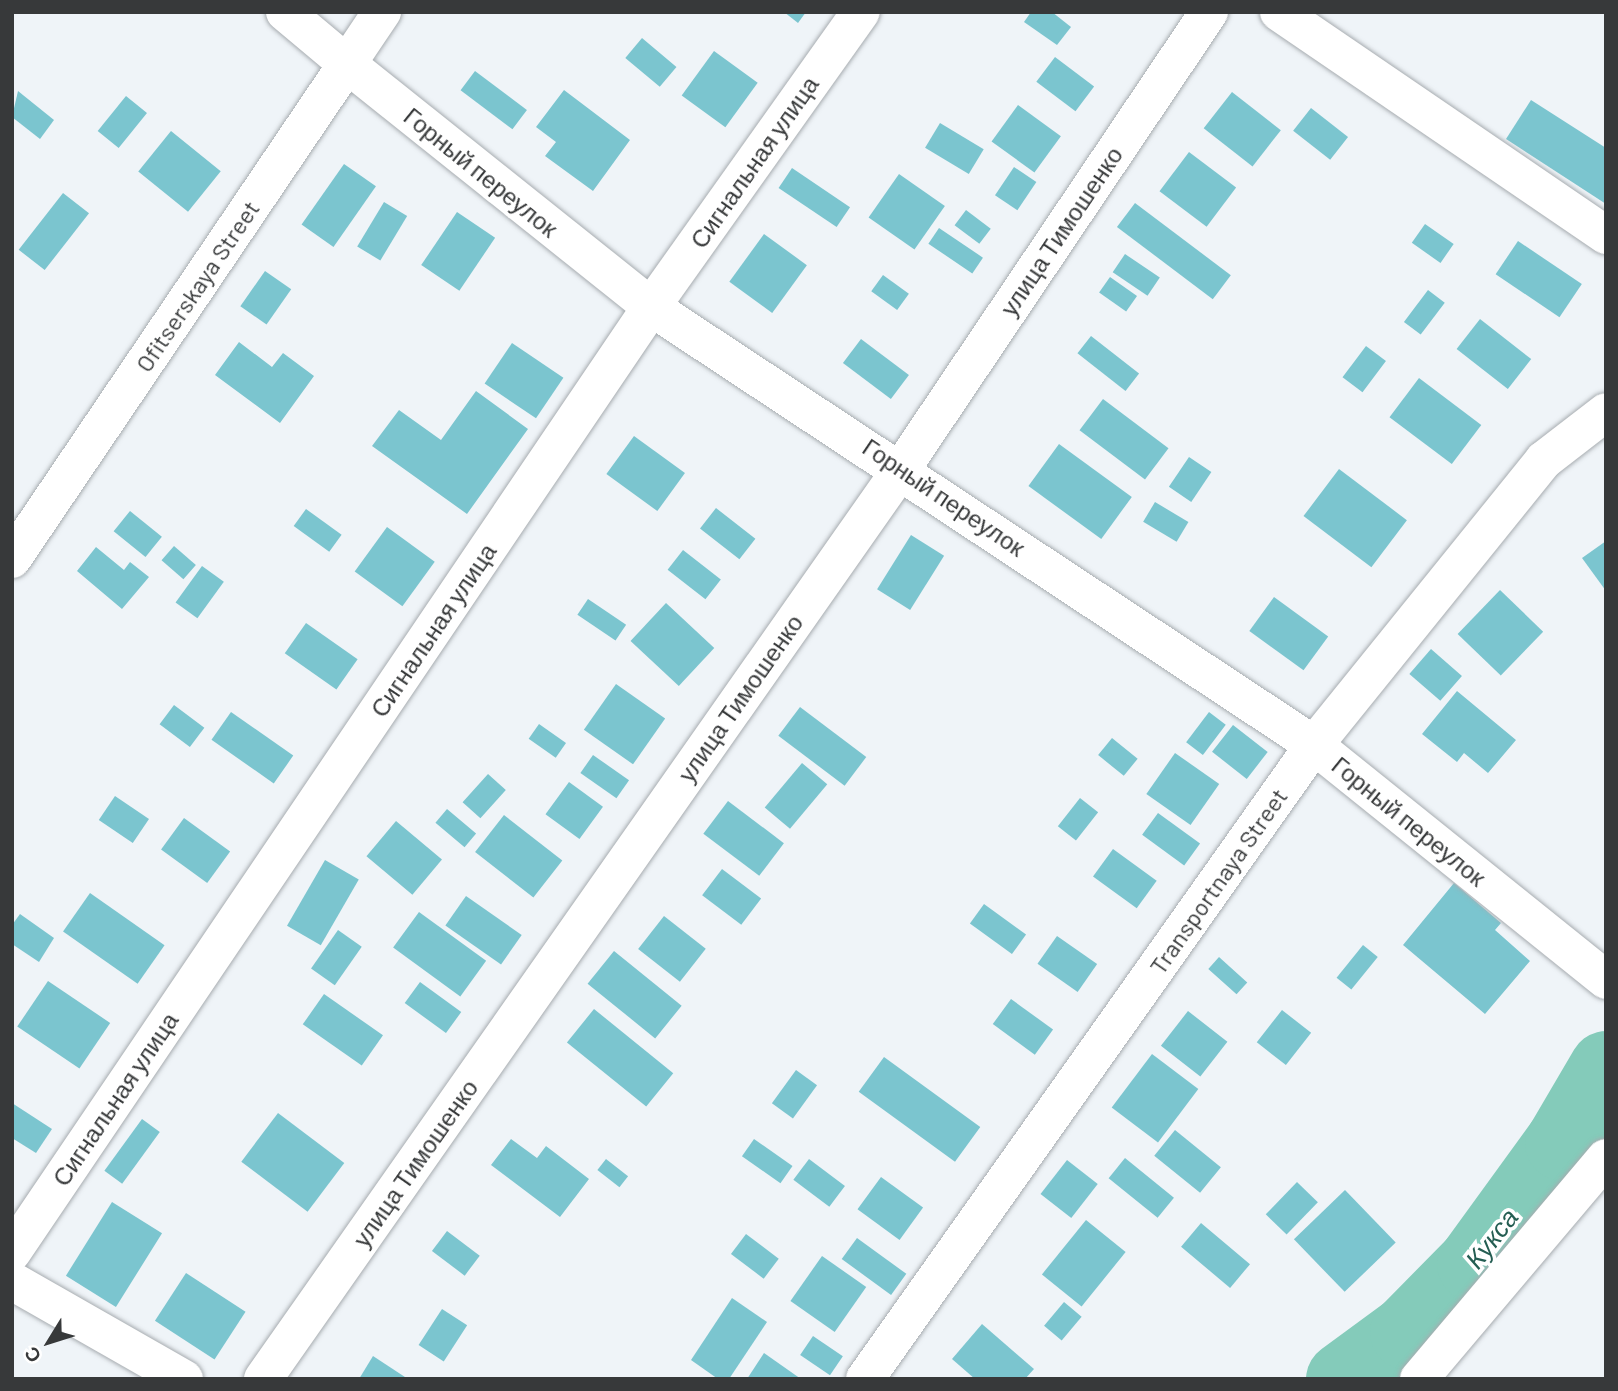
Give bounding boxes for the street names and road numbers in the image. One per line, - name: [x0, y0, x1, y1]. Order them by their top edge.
- street label: Сигнальная улица: [684, 71, 824, 253]
- street label: Горный переулок: [398, 101, 564, 243]
- street label: улица Тимошенко: [994, 141, 1128, 321]
- street label: Ofitserskaya Street: [129, 195, 265, 377]
- street label: Горный переулок: [858, 432, 1030, 562]
- street label: Сигнальная улица: [364, 538, 502, 722]
- street label: улица Тимошенко: [672, 609, 808, 787]
- street label: Горный переулок: [1326, 750, 1492, 892]
- street label: Transportnaya Street: [1143, 783, 1293, 979]
- street label: Сигнальная улица: [46, 1007, 184, 1191]
- street label: улица Тимошенко: [347, 1074, 483, 1252]

